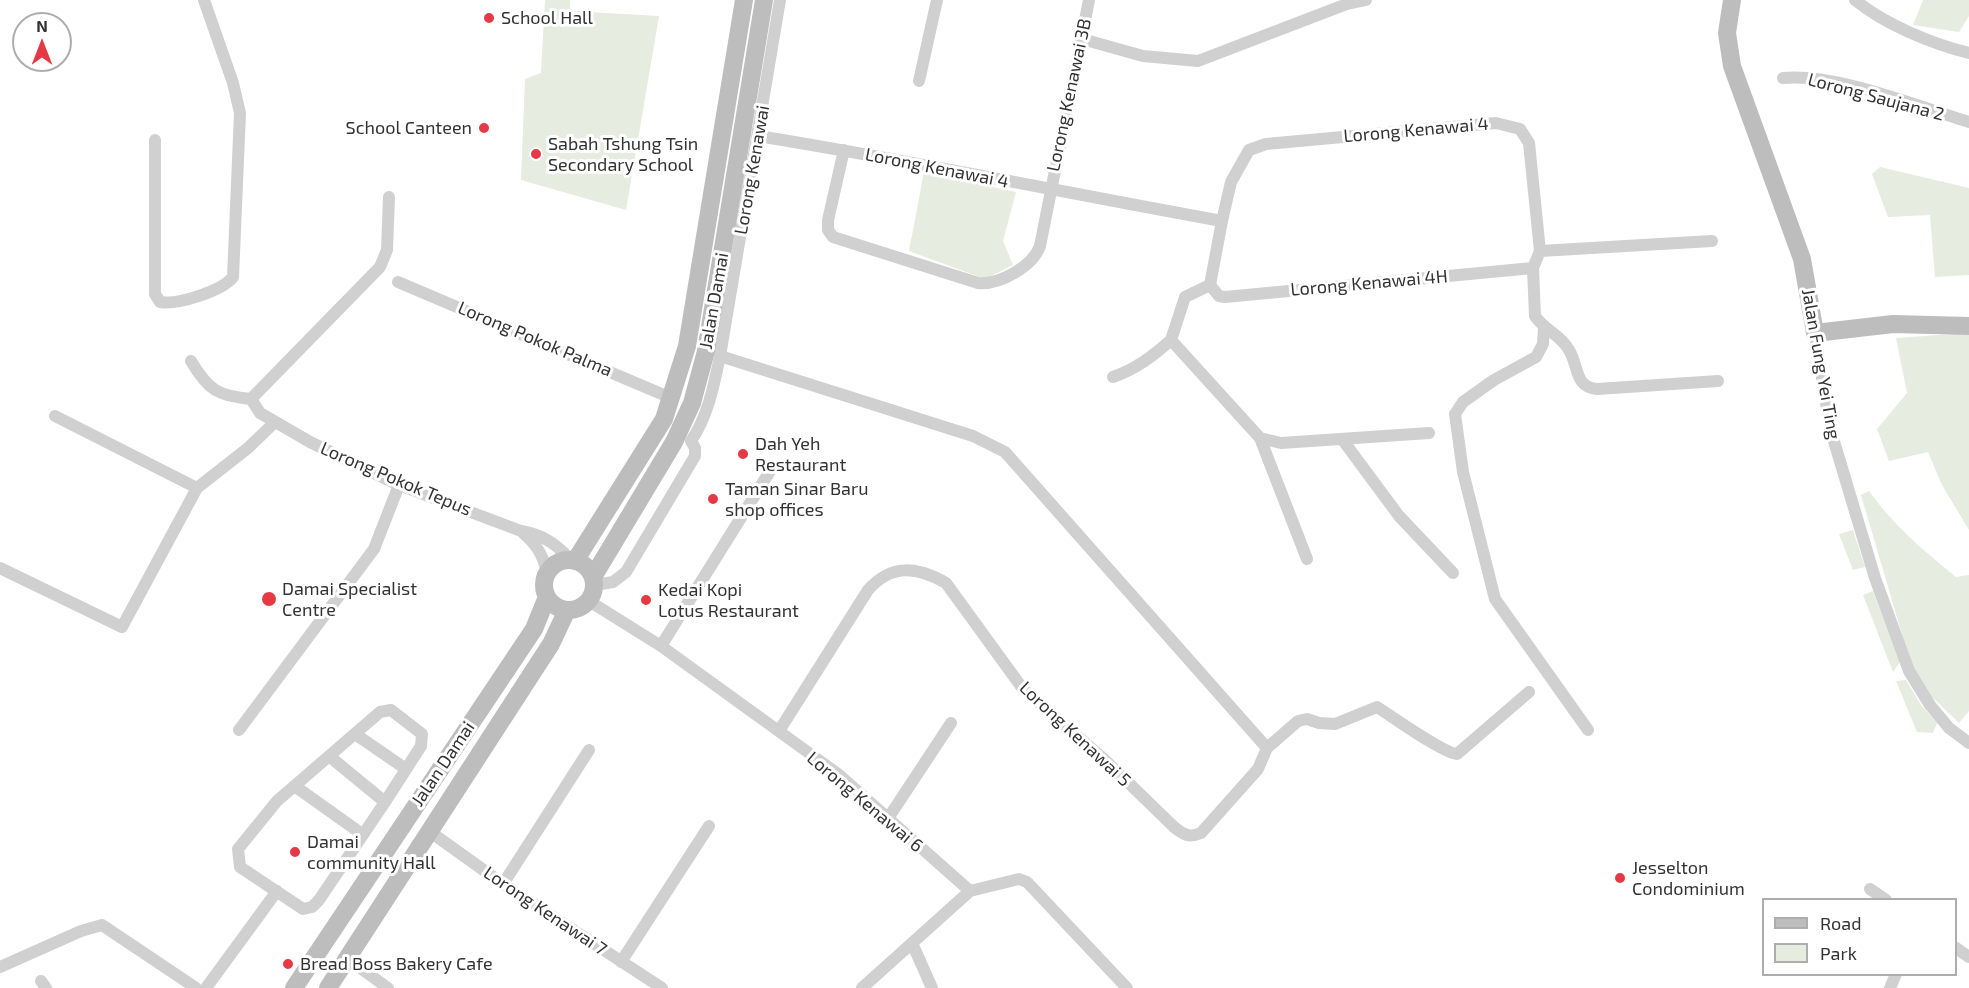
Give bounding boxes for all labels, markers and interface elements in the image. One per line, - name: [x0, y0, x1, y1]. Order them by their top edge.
- place label: School Hall: [501, 7, 593, 29]
- marker: School Hall: [482, 11, 496, 25]
- north arrow: [12, 12, 72, 72]
- text: N: [36, 16, 48, 35]
- street label: Lorong Kenawai 3B: [1042, 17, 1096, 173]
- street label: Lorong Saujana 2: [1805, 68, 1947, 126]
- street label: Lorong Kenawai: [730, 104, 774, 236]
- street label: Lorong Kenawai 4: [1342, 113, 1490, 147]
- place label: School Canteen: [346, 117, 472, 139]
- marker: School Canteen: [477, 121, 491, 135]
- place label: Sabah Tshung Tsin Secondary School: [548, 133, 698, 176]
- street label: Lorong Kenawai 4: [863, 143, 1011, 193]
- marker: Sabah Tshung Tsin Secondary School: [529, 147, 543, 161]
- street label: Jalan Damai: [695, 251, 733, 351]
- street label: Lorong Kenawai 4H: [1289, 265, 1449, 301]
- street label: Jalan Fung Yei Ting: [1797, 287, 1845, 441]
- street label: Lorong Pokok Palma: [455, 297, 615, 381]
- place label: Dah Yeh Restaurant: [755, 433, 846, 476]
- street label: Lorong Pokok Tepus: [317, 437, 475, 521]
- marker: Dah Yeh Restaurant: [736, 447, 750, 461]
- place label: Taman Sinar Baru shop offices: [725, 478, 868, 520]
- marker: Taman Sinar Baru shop offices: [706, 492, 720, 506]
- place label: Damai Specialist Centre: [282, 578, 417, 620]
- place label: Kedai Kopi Lotus Restaurant: [658, 579, 799, 622]
- marker: Damai Specialist Centre: [260, 590, 278, 608]
- marker: Kedai Kopi Lotus Restaurant: [639, 593, 653, 607]
- street label: Lorong Kenawai 5: [1015, 677, 1135, 791]
- street label: Jalan Damai: [407, 717, 479, 811]
- street label: Lorong Kenawai 6: [803, 747, 927, 857]
- place label: Damai community Hall: [307, 831, 436, 874]
- marker: Damai community Hall: [288, 845, 302, 859]
- place label: Jesselton Condominium: [1632, 857, 1745, 900]
- street label: Lorong Kenawai 7: [479, 862, 611, 960]
- marker: Jesselton Condominium: [1613, 871, 1627, 885]
- legend: [1762, 898, 1957, 976]
- text: Road: [1820, 912, 1861, 934]
- text: Park: [1820, 942, 1857, 964]
- place label: Bread Boss Bakery Cafe: [300, 953, 493, 975]
- marker: Bread Boss Bakery Cafe: [281, 957, 295, 971]

